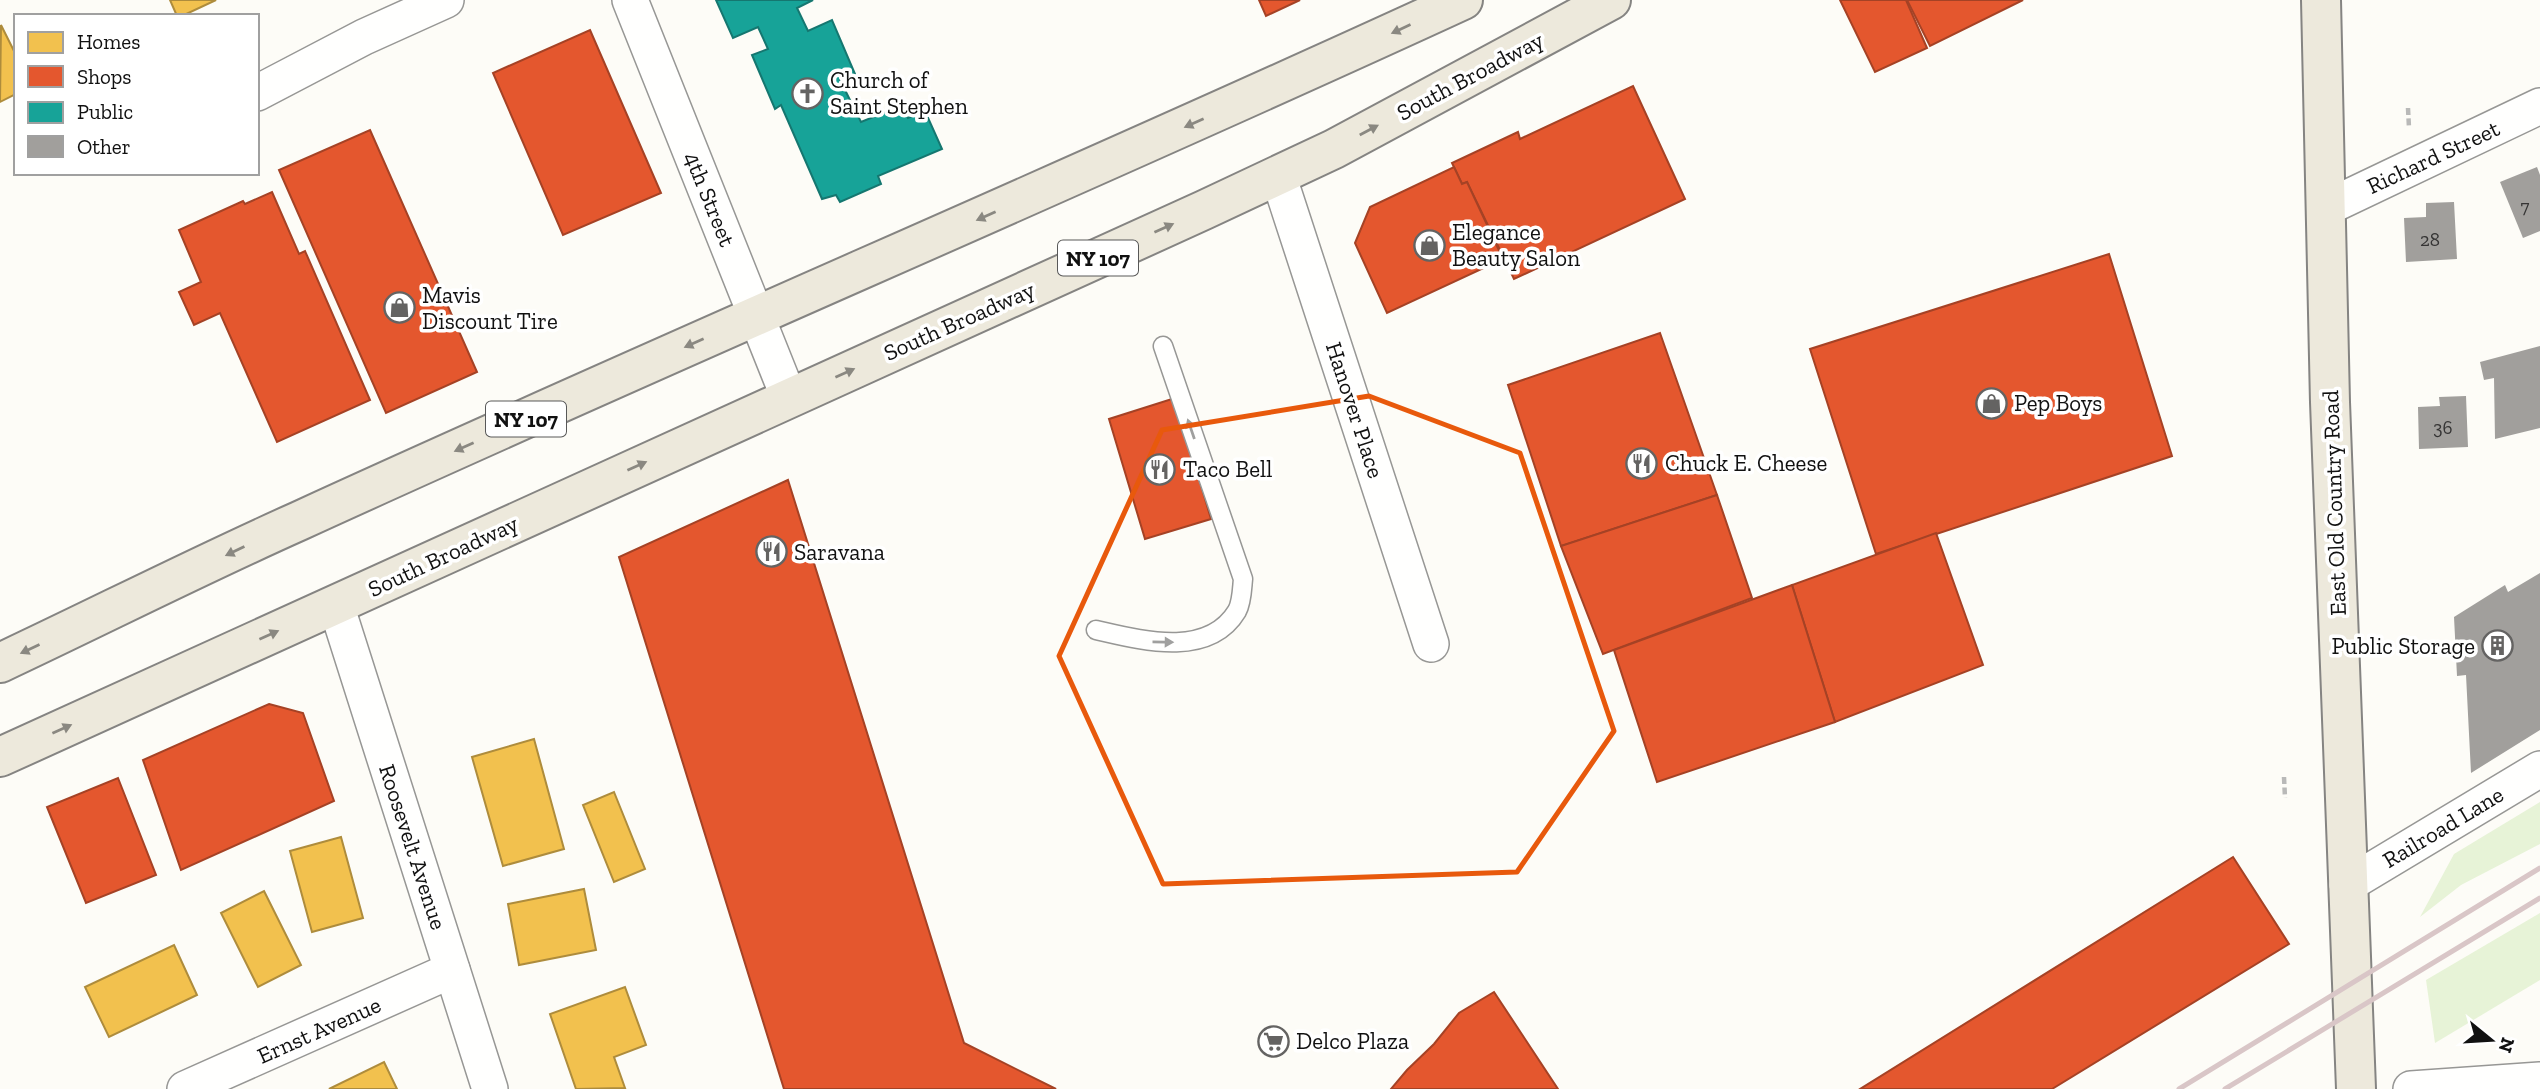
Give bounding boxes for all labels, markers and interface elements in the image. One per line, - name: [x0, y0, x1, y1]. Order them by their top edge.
- legend: [14, 14, 259, 175]
- one-way arrow: [1391, 23, 1411, 34]
- street label: South Broadway: [1392, 25, 1548, 126]
- text: Homes: [77, 29, 140, 54]
- text: Shops: [77, 64, 131, 89]
- place label: Church of Saint Stephen: [830, 66, 968, 120]
- church icon: Church of Saint Stephen: [790, 76, 824, 110]
- text: Public: [77, 99, 133, 124]
- street label: Richard Street: [2362, 114, 2504, 200]
- one-way arrow: [1184, 117, 1204, 129]
- one-way arrow: [1359, 124, 1378, 136]
- text: Other: [77, 134, 131, 159]
- street label: 4th Street: [678, 148, 742, 251]
- house number: 7: [2521, 195, 2530, 218]
- one-way arrow: [976, 210, 996, 222]
- place label: Elegance Beauty Salon: [1452, 218, 1580, 272]
- one-way arrow: [1153, 222, 1174, 233]
- shop icon: Elegance Beauty Salon: [1412, 228, 1446, 262]
- house number: 28: [2420, 228, 2440, 251]
- road number: NY 107: [1058, 240, 1138, 276]
- street label: South Broadway: [879, 275, 1039, 367]
- place label: Mavis Discount Tire: [422, 281, 558, 335]
- shop icon: Mavis Discount Tire: [382, 291, 416, 325]
- one-way arrow: [683, 338, 704, 349]
- street label: Hanover Place: [1320, 338, 1390, 482]
- one-way arrow: [835, 367, 855, 379]
- shop icon: Pep Boys: [1974, 386, 2008, 420]
- place label: Pep Boys: [2014, 389, 2102, 417]
- street label: East Old Country Road: [2316, 389, 2352, 616]
- road number: NY 107: [486, 402, 566, 436]
- house number: 36: [2433, 416, 2453, 439]
- one-way arrow: [1185, 418, 1196, 439]
- one-way arrow: [454, 441, 474, 452]
- restaurant icon: Chuck E. Cheese: [1625, 446, 1659, 480]
- place label: Chuck E. Cheese: [1665, 449, 1827, 477]
- restaurant icon: Taco Bell: [1143, 452, 1177, 486]
- place label: Taco Bell: [1183, 455, 1272, 483]
- one-way arrow: [627, 461, 648, 472]
- street label: South Broadway: [364, 509, 523, 603]
- restaurant icon: Saravana: [754, 535, 788, 569]
- place label: Saravana: [794, 538, 885, 566]
- one-way arrow: [225, 545, 245, 557]
- building icon: Public Storage: [2481, 629, 2515, 663]
- one-way arrow: [259, 630, 280, 641]
- place label: Public Storage: [2331, 632, 2475, 660]
- one-way arrow: [1152, 636, 1174, 647]
- one-way arrow: [19, 644, 40, 655]
- one-way arrow: [52, 723, 72, 735]
- street label: Roosevelt Avenue: [373, 761, 453, 933]
- street label: Railroad Lane: [2378, 780, 2508, 874]
- street label: Ernst Avenue: [253, 990, 385, 1070]
- north arrow: [2456, 1005, 2526, 1075]
- supermarket icon: Delco Plaza: [1256, 1024, 1290, 1058]
- place label: Delco Plaza: [1296, 1027, 1409, 1055]
- text: N: [2494, 1035, 2520, 1056]

